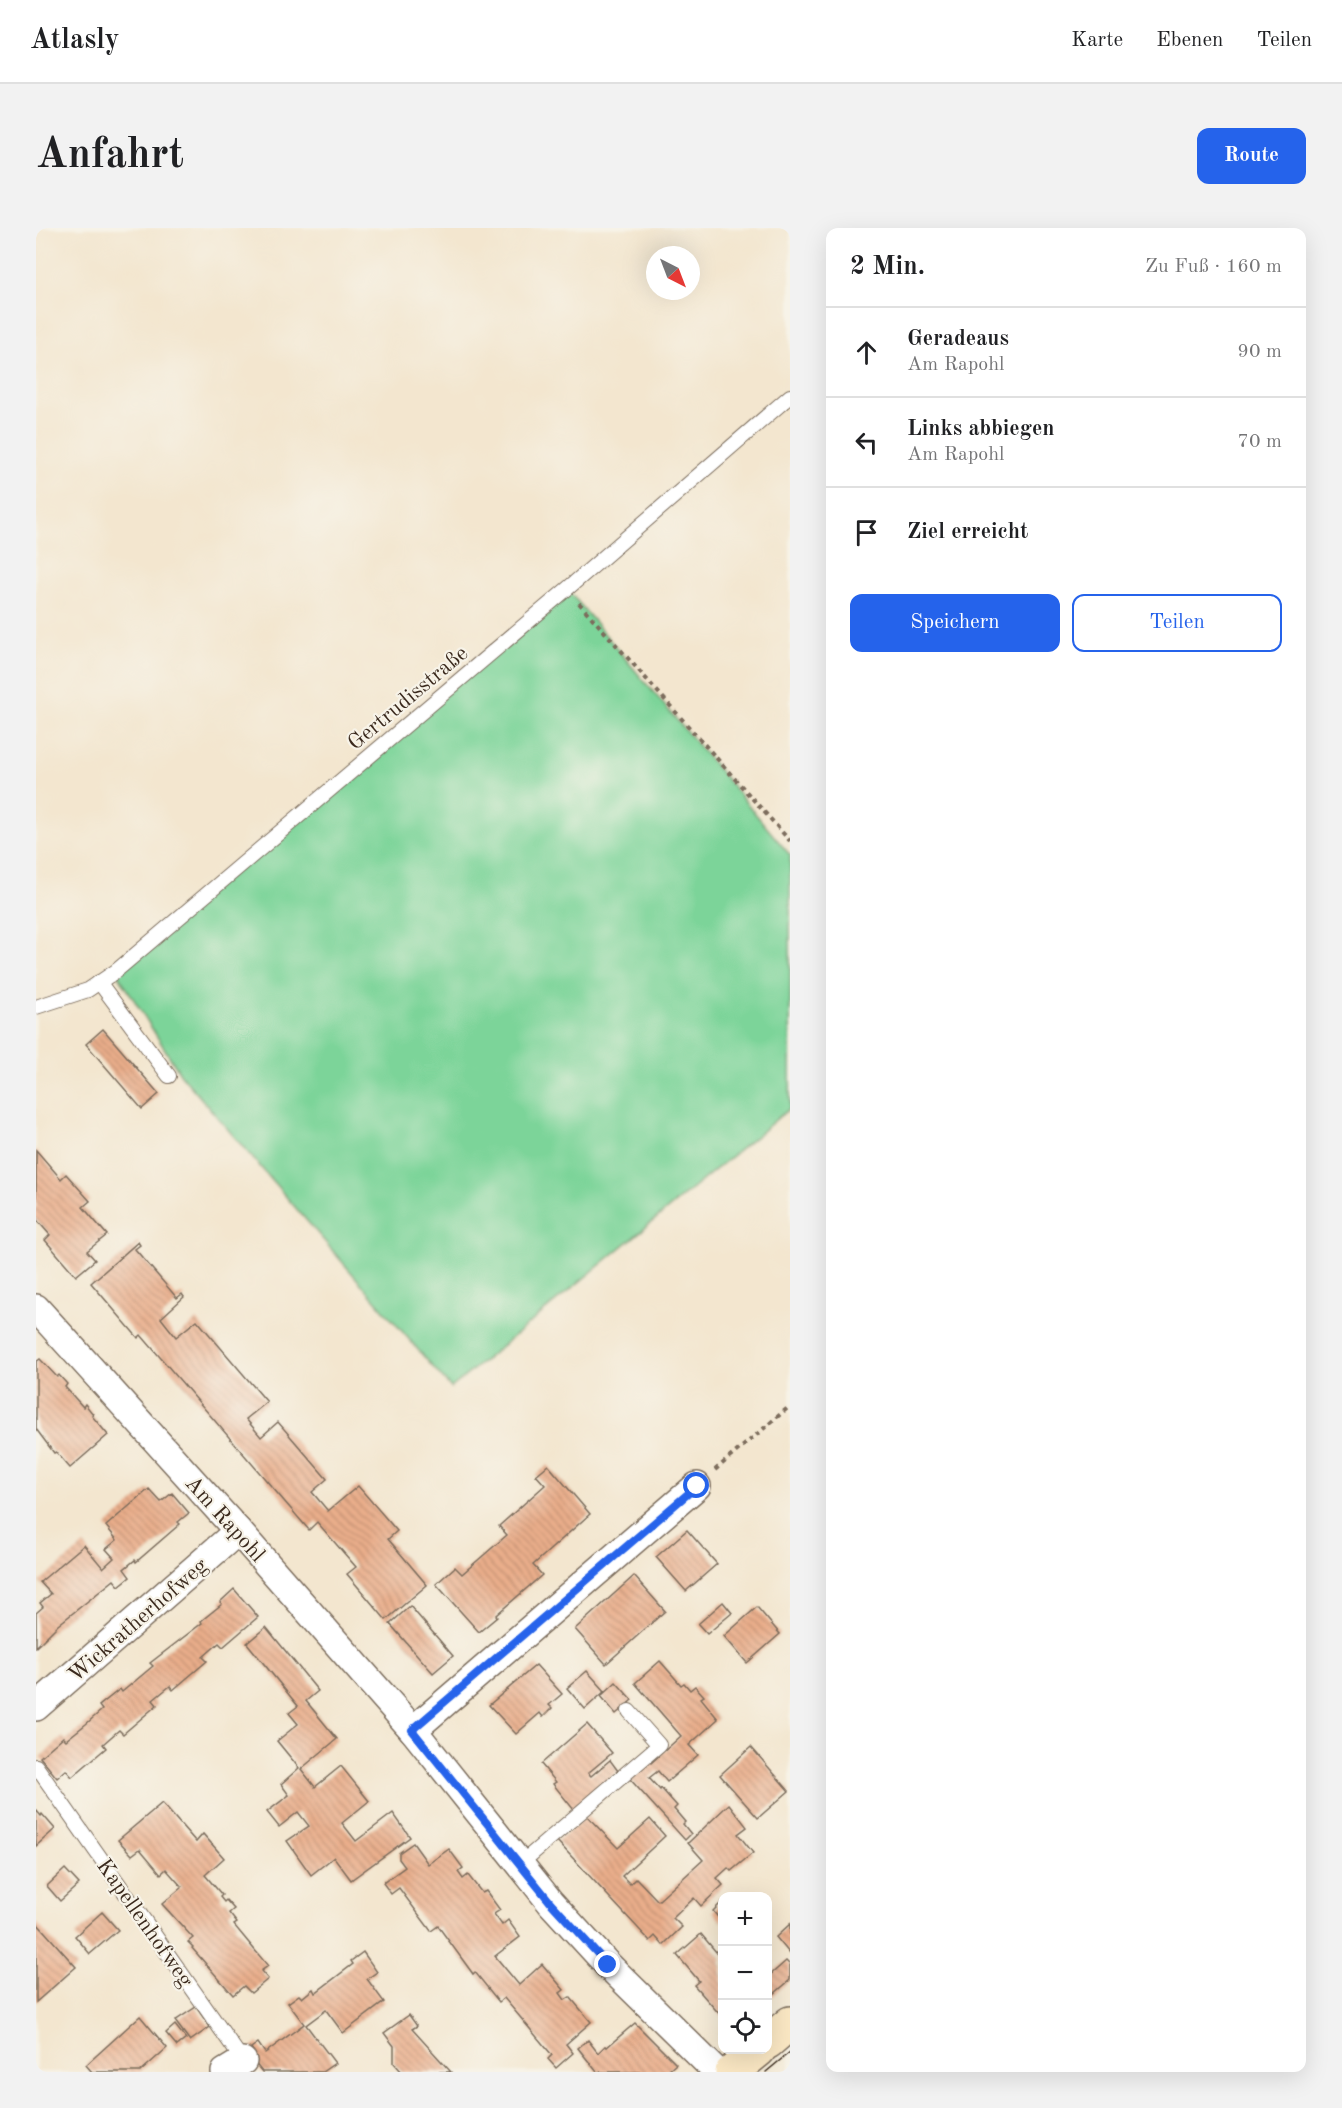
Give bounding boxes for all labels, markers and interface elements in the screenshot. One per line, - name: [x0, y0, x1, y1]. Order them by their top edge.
- text: Atlasly: [30, 27, 120, 55]
- text: Karte: [1071, 30, 1123, 51]
- text: Ebenen: [1156, 30, 1223, 51]
- text: Teilen: [1256, 30, 1312, 51]
- button: Route: [1197, 128, 1306, 184]
- text: Anfahrt: [36, 135, 184, 177]
- north arrow: [646, 246, 700, 300]
- text: 2 Min.: [850, 254, 925, 280]
- text: Zu Fuß · 160 m: [1145, 257, 1282, 277]
- text: Geradeaus: [907, 328, 1009, 350]
- icon: ahead: [850, 336, 883, 369]
- text: 90 m: [1237, 342, 1282, 362]
- text: Am Rapohl: [907, 355, 1005, 375]
- text: Links abbiegen: [907, 418, 1055, 440]
- icon: left: [850, 426, 883, 459]
- text: 70 m: [1237, 432, 1282, 452]
- text: Am Rapohl: [907, 445, 1005, 465]
- icon: arrive: [850, 516, 883, 549]
- text: Ziel erreicht: [907, 521, 1028, 543]
- button: Speichern: [850, 594, 1060, 652]
- button: Teilen: [1072, 594, 1282, 652]
- street label: Gertrudisstraße: [344, 642, 473, 755]
- street label: Am Rapohl: [180, 1472, 269, 1567]
- route start: [683, 1472, 709, 1498]
- street label: Wickratherhofweg: [65, 1554, 212, 1687]
- street label: Kapellenhofweg: [92, 1855, 197, 1991]
- map controls: [718, 1892, 772, 2054]
- button: +: [718, 1892, 772, 1946]
- button: −: [718, 1946, 772, 2000]
- route end: [594, 1951, 620, 1977]
- button: locate: [718, 2000, 772, 2054]

